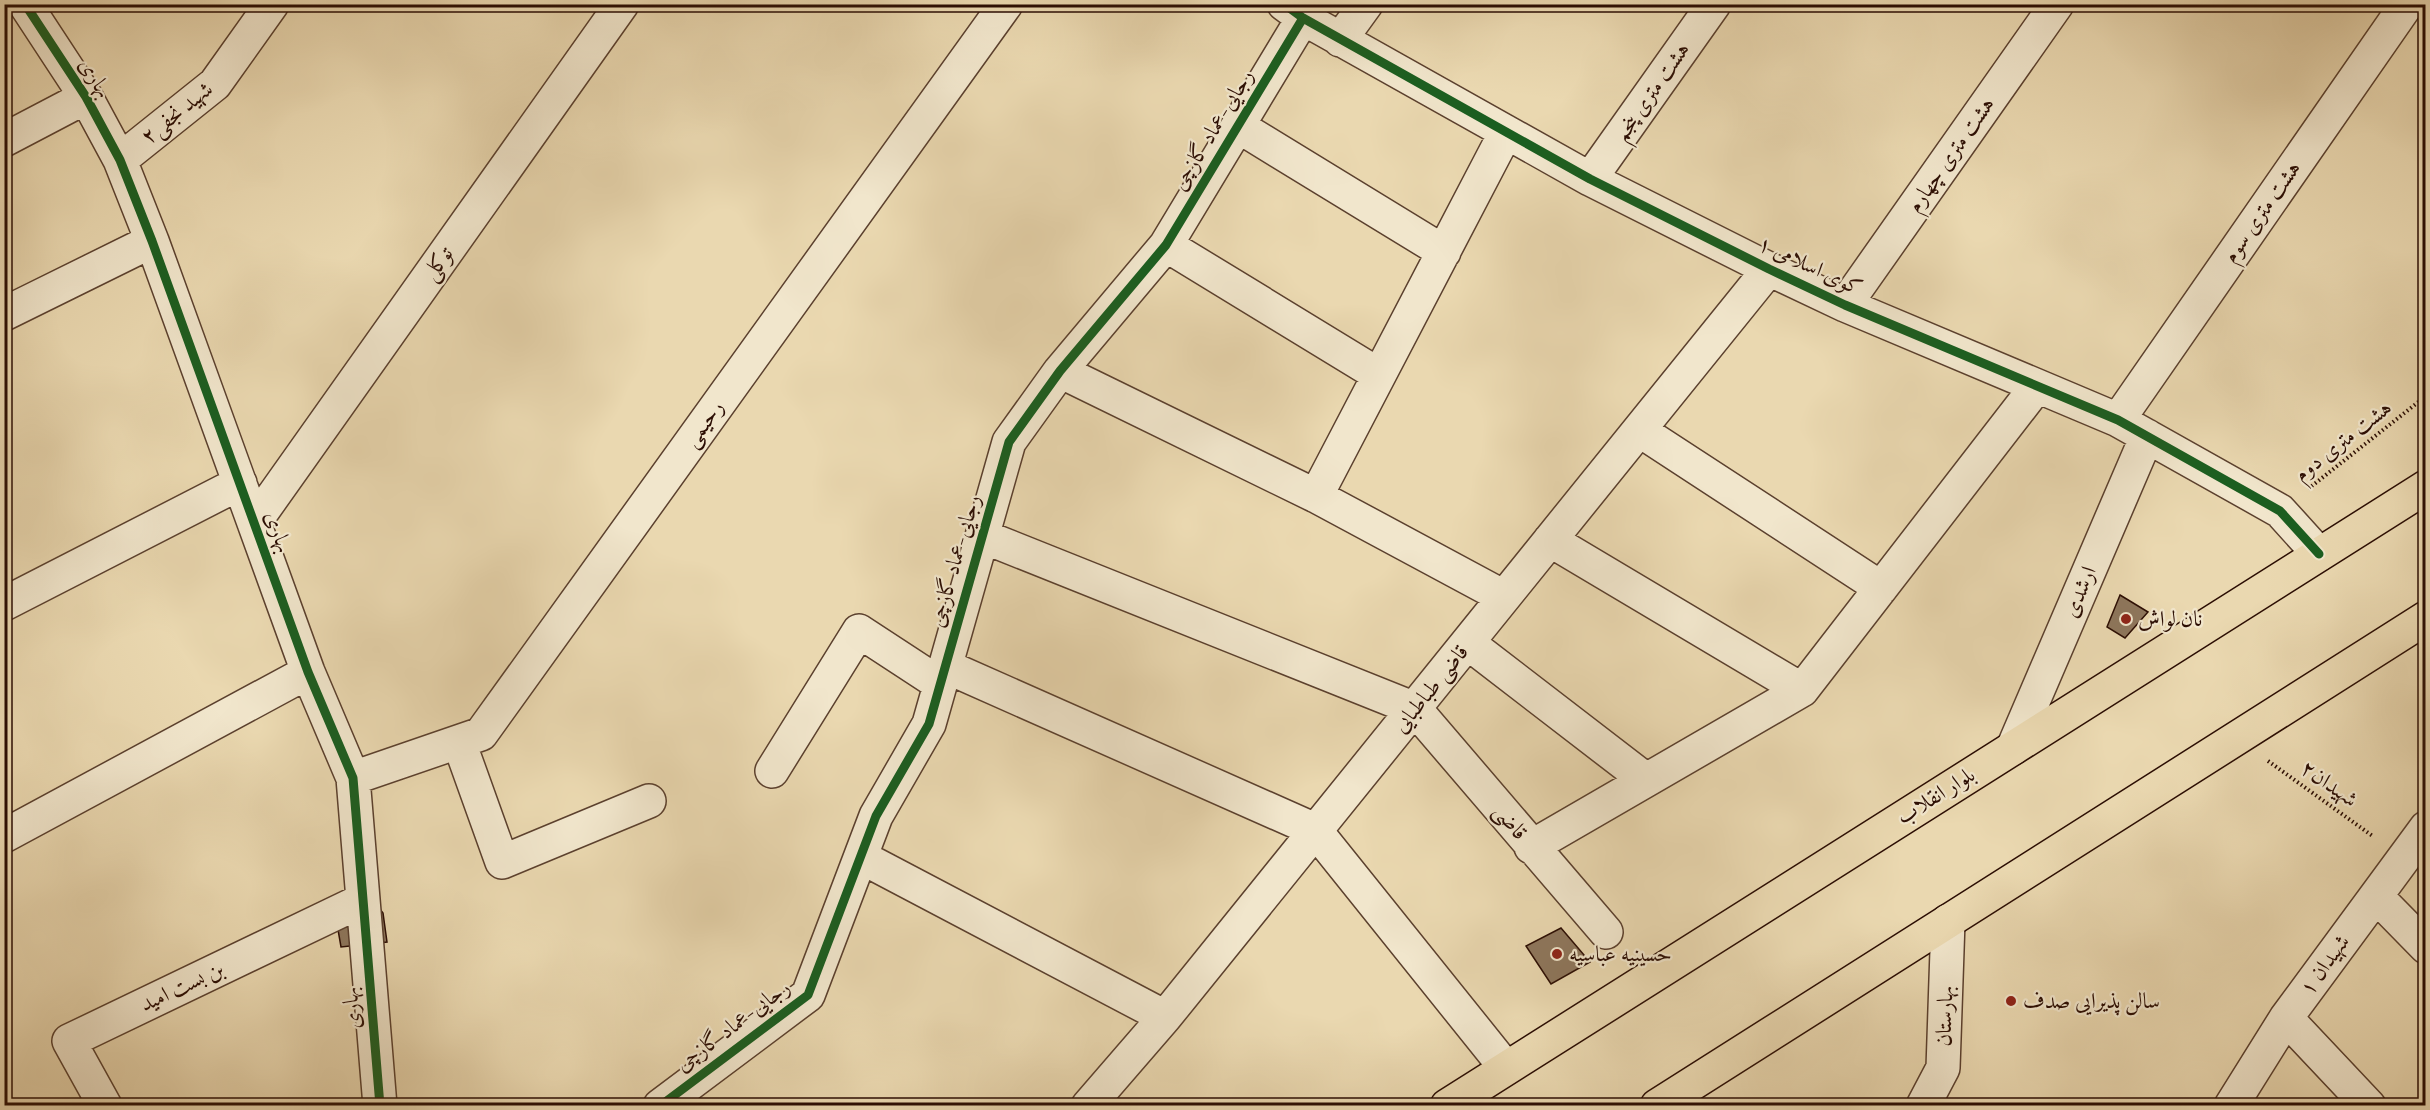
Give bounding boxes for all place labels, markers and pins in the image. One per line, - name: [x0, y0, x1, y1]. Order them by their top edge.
- place label: نان لواش: [2138, 606, 2202, 633]
- marker: نان لواش: [2119, 612, 2133, 626]
- place label: حسینیه عباسیه: [1569, 941, 1672, 968]
- marker: حسینیه عباسیه: [1550, 947, 1564, 961]
- place label: سالن پذیرایی صدف: [2023, 988, 2160, 1016]
- marker: سالن پذیرایی صدف: [2004, 994, 2018, 1008]

